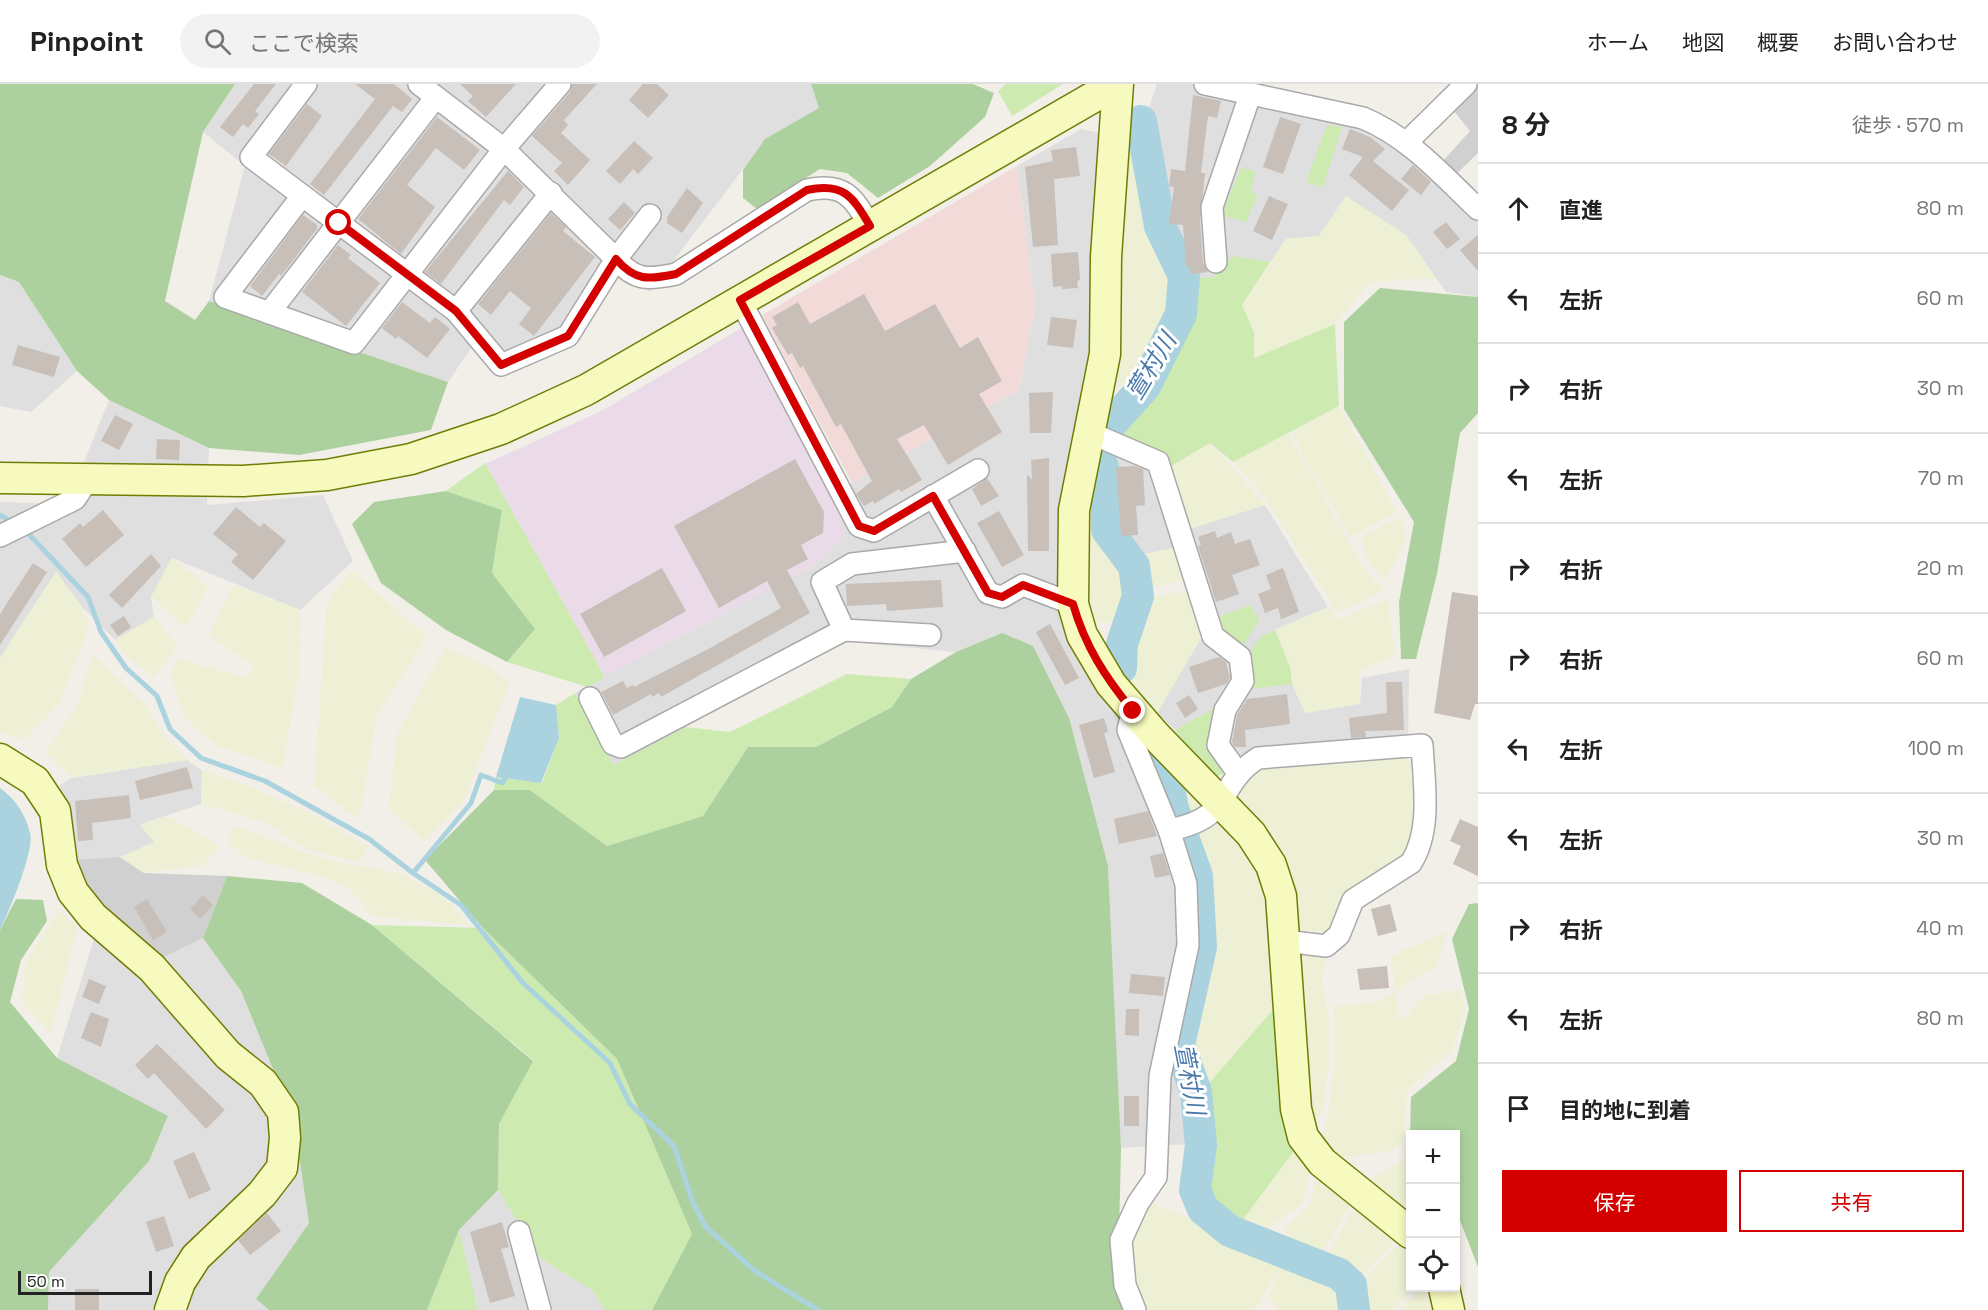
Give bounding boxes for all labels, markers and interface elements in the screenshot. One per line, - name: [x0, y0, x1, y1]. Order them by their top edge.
- search box: [180, 14, 600, 68]
- text: Pinpoint: [30, 23, 144, 59]
- icon: search: [201, 25, 234, 58]
- text: ここで検索: [249, 29, 359, 57]
- text: ホーム: [1587, 29, 1649, 56]
- text: 地図: [1682, 29, 1724, 56]
- text: 概要: [1757, 29, 1799, 56]
- text: お問い合わせ: [1832, 29, 1958, 56]
- text: 8 分: [1502, 108, 1550, 142]
- text: 徒歩 · 570 m: [1852, 112, 1964, 138]
- icon: ahead: [1502, 192, 1535, 225]
- text: 80 m: [1916, 195, 1964, 221]
- text: 直進: [1559, 196, 1603, 224]
- route start: [325, 209, 351, 235]
- icon: left: [1502, 282, 1535, 315]
- text: 60 m: [1917, 285, 1964, 311]
- text: 左折: [1559, 286, 1603, 314]
- water label: 萱村川: [1119, 325, 1184, 405]
- icon: right: [1502, 372, 1535, 405]
- text: 30 m: [1917, 375, 1964, 401]
- text: 右折: [1559, 376, 1603, 404]
- icon: left: [1502, 462, 1535, 495]
- text: 70 m: [1918, 465, 1964, 491]
- text: 左折: [1559, 466, 1603, 494]
- icon: right: [1502, 552, 1535, 585]
- text: 20 m: [1917, 555, 1964, 581]
- text: 右折: [1559, 556, 1603, 584]
- icon: right: [1502, 642, 1535, 675]
- text: 60 m: [1917, 645, 1964, 671]
- text: 右折: [1559, 646, 1603, 674]
- route end: [1119, 697, 1145, 723]
- icon: left: [1502, 732, 1535, 765]
- text: 100 m: [1908, 735, 1964, 761]
- text: 左折: [1559, 736, 1603, 764]
- icon: left: [1502, 822, 1535, 855]
- text: 30 m: [1917, 825, 1964, 851]
- text: 左折: [1559, 826, 1603, 854]
- icon: right: [1502, 912, 1535, 945]
- text: 40 m: [1916, 915, 1964, 941]
- text: 右折: [1559, 916, 1603, 944]
- icon: left: [1502, 1002, 1535, 1035]
- text: 80 m: [1916, 1005, 1964, 1031]
- text: 左折: [1559, 1006, 1603, 1034]
- water label: 萱村川: [1168, 1041, 1213, 1120]
- icon: arrive: [1502, 1092, 1535, 1125]
- text: 目的地に到着: [1559, 1096, 1691, 1124]
- map controls: [1406, 1130, 1460, 1292]
- button: +: [1406, 1130, 1460, 1184]
- button: 保存: [1502, 1170, 1727, 1232]
- button: 共有: [1739, 1170, 1964, 1232]
- button: −: [1406, 1184, 1460, 1238]
- button: locate: [1406, 1238, 1460, 1292]
- scale bar: [18, 1268, 152, 1296]
- text: 50 m: [27, 1271, 65, 1292]

